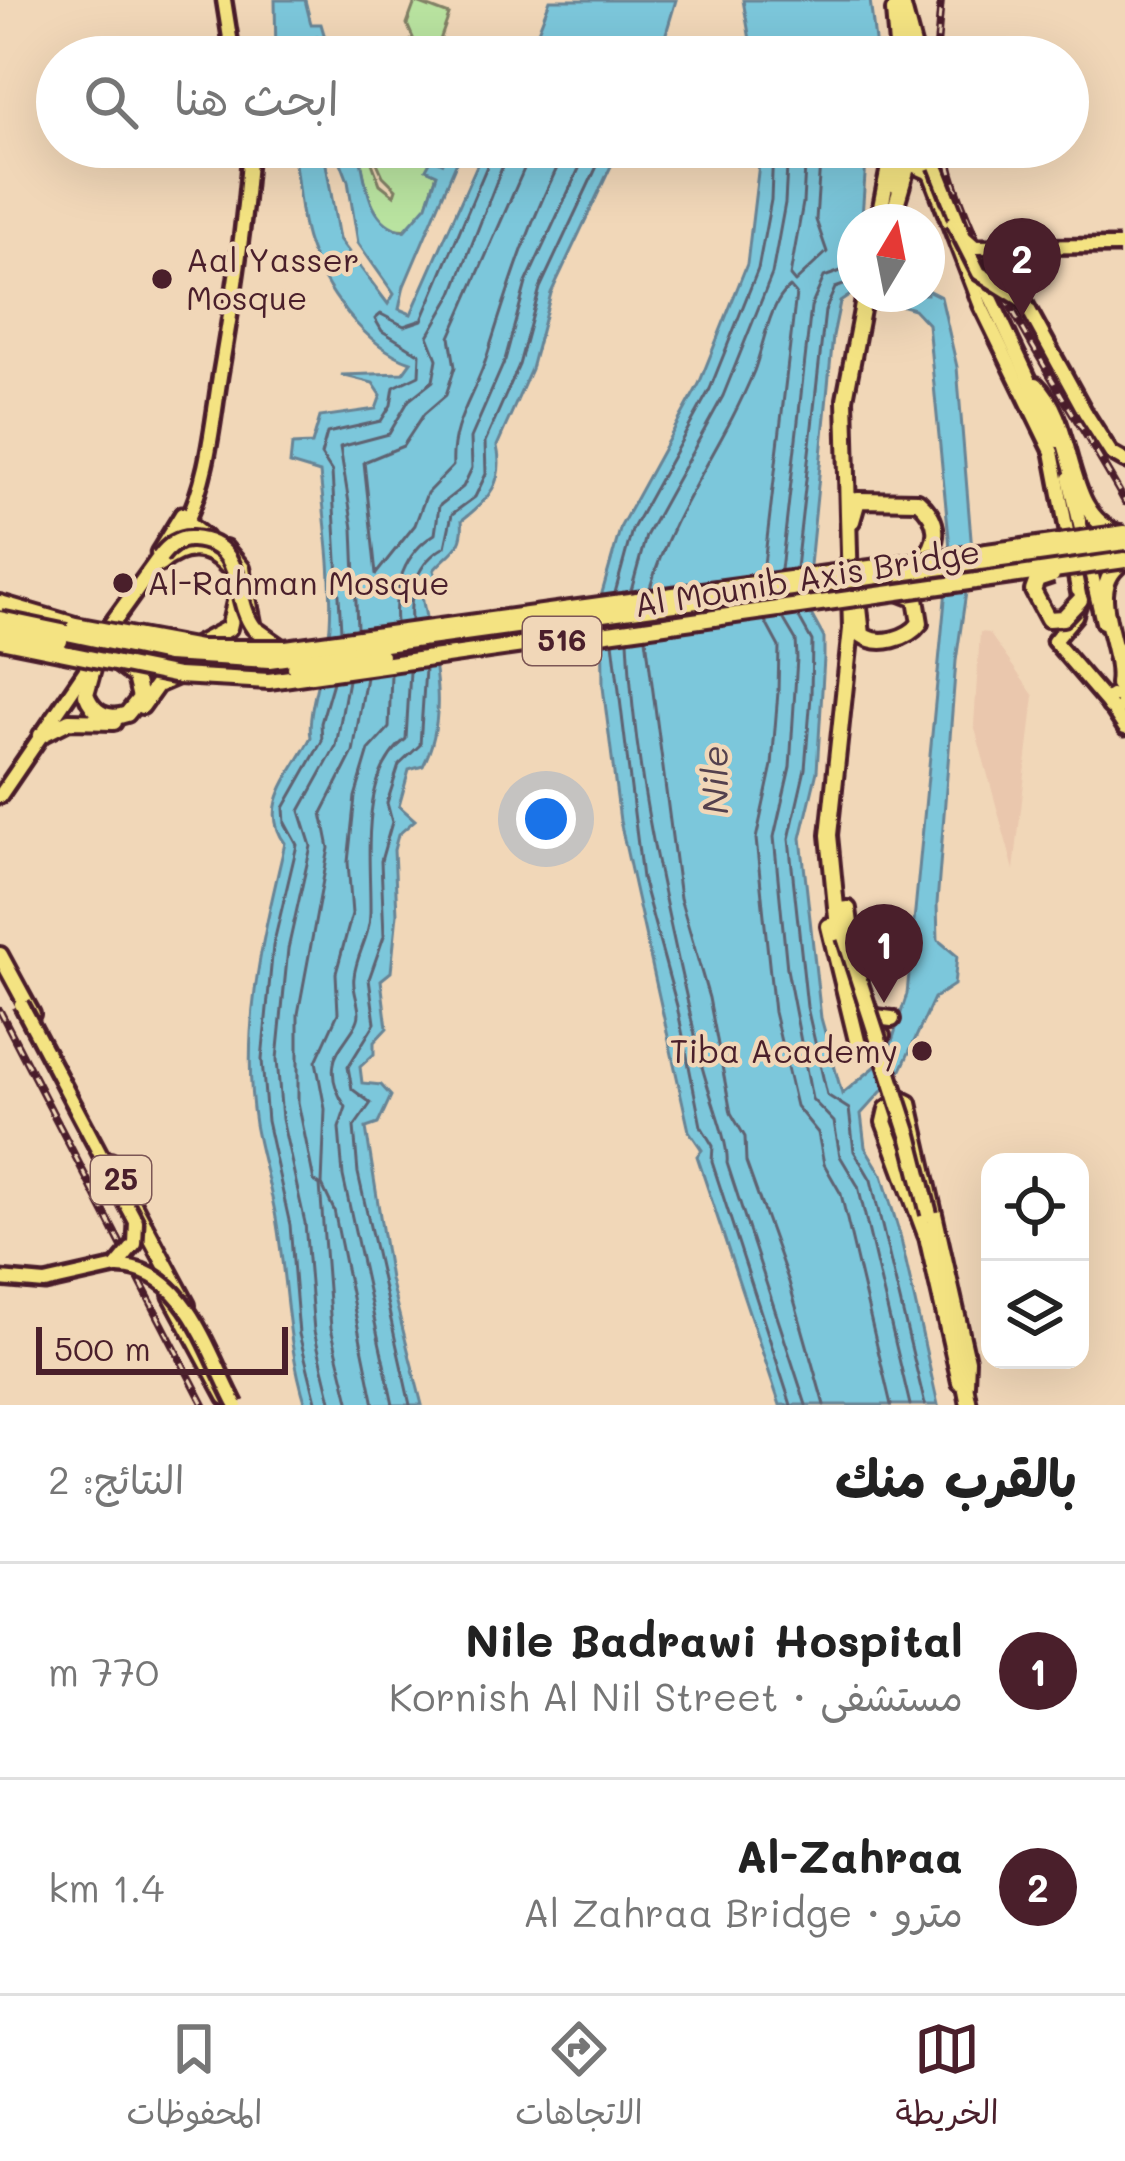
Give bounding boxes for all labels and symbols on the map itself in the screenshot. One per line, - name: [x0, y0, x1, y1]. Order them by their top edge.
- north arrow: [837, 204, 945, 312]
- pin: 2: [983, 218, 1061, 317]
- place label: Aal Yasser Mosque: [186, 237, 359, 318]
- marker: Aal Yasser Mosque: [149, 266, 175, 292]
- street label: Al Mounib Axis Bridge: [631, 528, 983, 625]
- place label: Al-Rahman Mosque: [147, 560, 450, 603]
- marker: Al-Rahman Mosque: [110, 570, 136, 596]
- road number: 516: [523, 617, 601, 665]
- water label: Nile: [689, 745, 738, 815]
- your location: [516, 789, 576, 849]
- pin: 1: [845, 904, 923, 1003]
- place label: Tiba Academy: [670, 1028, 898, 1072]
- marker: Tiba Academy: [909, 1038, 935, 1064]
- road number: 25: [91, 1156, 151, 1204]
- scale bar: [36, 1321, 288, 1374]

